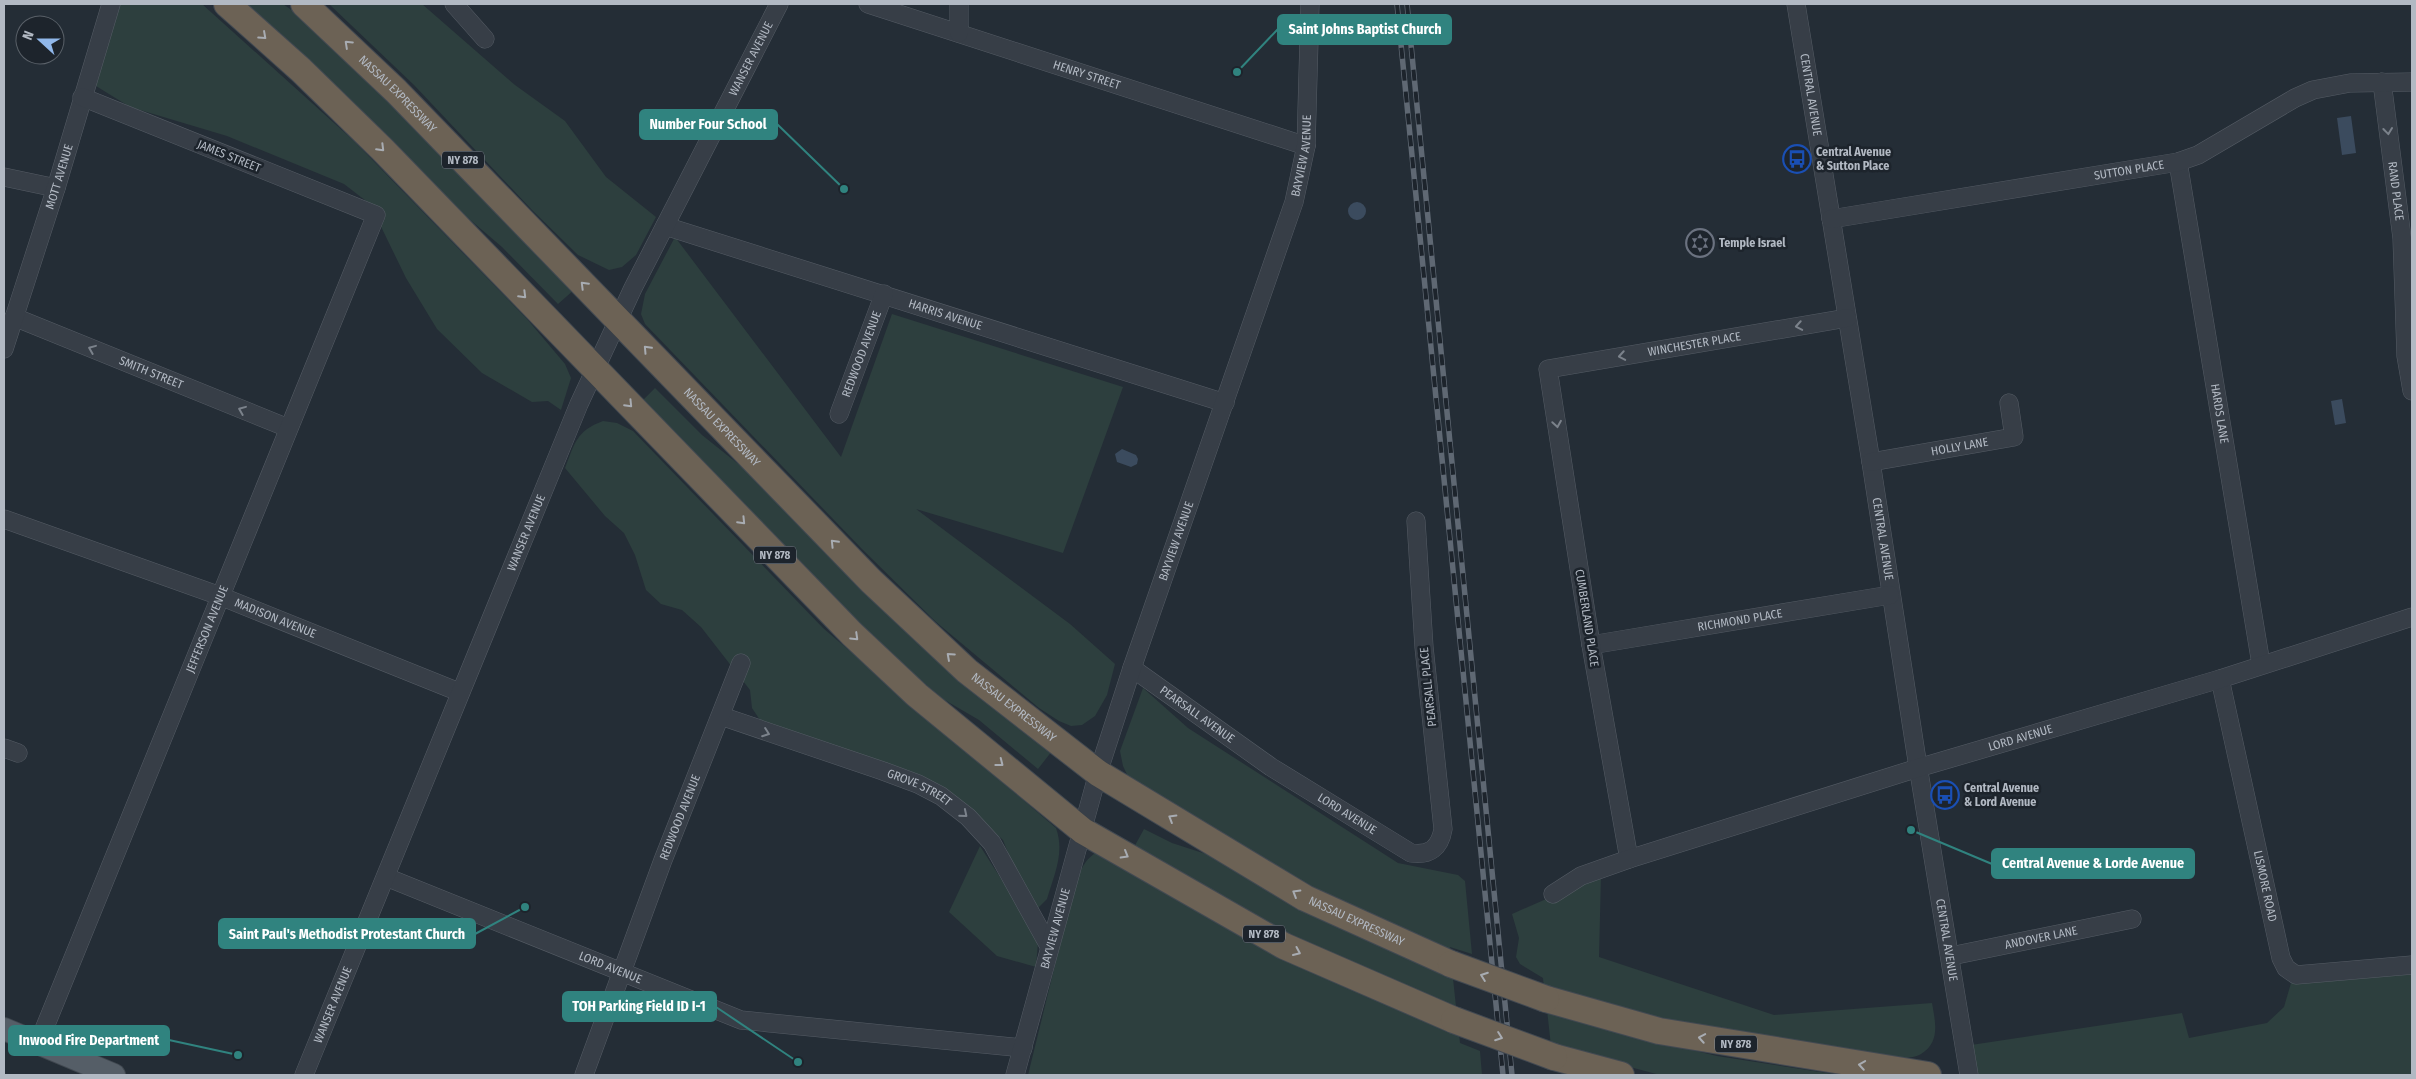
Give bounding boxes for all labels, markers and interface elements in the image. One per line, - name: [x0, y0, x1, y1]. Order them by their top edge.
- north arrow: [15, 15, 65, 65]
- callout: Saint Johns Baptist Church: [1278, 15, 1451, 44]
- street label: WANSER AVENUE: [726, 19, 776, 98]
- text: Saint Johns Baptist Church: [1288, 21, 1442, 38]
- text: N: [19, 29, 38, 42]
- one-way arrow: [258, 30, 267, 39]
- one-way arrow: [344, 41, 353, 50]
- street label: CENTRAL AVENUE: [1797, 52, 1825, 137]
- street label: NASSAU EXPRESSWAY: [356, 53, 439, 136]
- street label: HENRY STREET: [1051, 57, 1123, 93]
- callout: Number Four School: [640, 110, 777, 139]
- street label: BAYVIEW AVENUE: [1288, 114, 1314, 198]
- text: Number Four School: [649, 116, 767, 133]
- one-way arrow: [2382, 127, 2393, 135]
- street label: JAMES STREET: [195, 137, 263, 175]
- street label: MOTT AVENUE: [43, 142, 76, 211]
- one-way arrow: [375, 142, 384, 151]
- bus stop icon: Central Avenue & Sutton Place: [1782, 144, 1812, 174]
- place label: Central Avenue & Sutton Place: [1816, 145, 1891, 173]
- road number: NY 878: [442, 152, 484, 168]
- street label: SUTTON PLACE: [2093, 157, 2166, 183]
- street label: RAND PLACE: [2385, 161, 2407, 222]
- synagogue icon: Temple Israel: [1685, 228, 1715, 258]
- place label: Temple Israel: [1719, 236, 1786, 250]
- one-way arrow: [581, 282, 590, 291]
- one-way arrow: [517, 289, 526, 298]
- street label: HARRIS AVENUE: [907, 296, 984, 333]
- street label: REDWOOD AVENUE: [839, 309, 884, 399]
- one-way arrow: [1795, 320, 1803, 330]
- street label: WINCHESTER PLACE: [1647, 329, 1742, 359]
- one-way arrow: [88, 345, 97, 355]
- one-way arrow: [644, 346, 653, 355]
- one-way arrow: [1617, 350, 1625, 361]
- street label: SMITH STREET: [117, 353, 186, 392]
- street label: HARDS LANE: [2208, 383, 2231, 445]
- street label: NASSAU EXPRESSWAY: [681, 385, 763, 469]
- one-way arrow: [623, 399, 632, 408]
- one-way arrow: [239, 405, 247, 415]
- one-way arrow: [1551, 419, 1561, 428]
- street label: HOLLY LANE: [1930, 435, 1990, 458]
- street label: WANSER AVENUE: [504, 492, 548, 573]
- street label: CENTRAL AVENUE: [1870, 497, 1896, 582]
- street label: BAYVIEW AVENUE: [1156, 499, 1196, 582]
- one-way arrow: [736, 515, 745, 524]
- one-way arrow: [831, 540, 840, 549]
- road number: NY 878: [754, 546, 796, 564]
- street label: CUMBERLAND PLACE: [1572, 568, 1602, 668]
- street label: JEFFERSON AVENUE: [183, 583, 231, 675]
- street label: MADISON AVENUE: [233, 596, 318, 641]
- street label: RICHMOND PLACE: [1696, 606, 1784, 634]
- one-way arrow: [850, 631, 859, 640]
- street label: PEARSALL PLACE: [1417, 646, 1439, 727]
- one-way arrow: [947, 653, 956, 662]
- street label: NASSAU EXPRESSWAY: [969, 670, 1059, 745]
- street label: PEARSALL AVENUE: [1157, 683, 1237, 746]
- street label: LORD AVENUE: [1987, 722, 2055, 754]
- one-way arrow: [762, 727, 770, 737]
- one-way arrow: [994, 757, 1003, 765]
- street label: GROVE STREET: [885, 766, 955, 809]
- street label: REDWOOD AVENUE: [657, 772, 703, 862]
- bus stop icon: Central Avenue & Lord Avenue: [1930, 780, 1960, 810]
- place label: Central Avenue & Lord Avenue: [1964, 781, 2039, 809]
- street label: LORD AVENUE: [1315, 790, 1379, 837]
- one-way arrow: [958, 809, 967, 818]
- one-way arrow: [1168, 814, 1177, 824]
- one-way arrow: [1119, 848, 1128, 858]
- callout: Central Avenue & Lorde Avenue: [1992, 849, 2194, 878]
- street label: LISMORE ROAD: [2251, 849, 2280, 923]
- text: Central Avenue & Lorde Avenue: [2002, 855, 2184, 872]
- street label: BAYVIEW AVENUE: [1038, 886, 1073, 970]
- one-way arrow: [1292, 889, 1301, 899]
- street label: NASSAU EXPRESSWAY: [1306, 894, 1407, 949]
- street label: CENTRAL AVENUE: [1933, 898, 1960, 983]
- callout: Saint Paul's Methodist Protestant Church: [219, 919, 475, 948]
- street label: ANDOVER LANE: [2004, 923, 2079, 952]
- text: Saint Paul's Methodist Protestant Church: [229, 926, 465, 943]
- road number: NY 878: [1243, 926, 1285, 942]
- one-way arrow: [1292, 945, 1301, 956]
- street label: LORD AVENUE: [577, 948, 644, 986]
- street label: WANSER AVENUE: [311, 964, 355, 1045]
- one-way arrow: [1481, 972, 1489, 982]
- callout: TOH Parking Field ID I-1: [563, 992, 716, 1021]
- text: TOH Parking Field ID I-1: [572, 998, 706, 1015]
- callout: Inwood Fire Department: [9, 1026, 169, 1055]
- one-way arrow: [1495, 1031, 1503, 1041]
- text: Inwood Fire Department: [19, 1032, 160, 1049]
- one-way arrow: [1697, 1034, 1706, 1044]
- road number: NY 878: [1715, 1036, 1757, 1052]
- one-way arrow: [1858, 1060, 1866, 1070]

